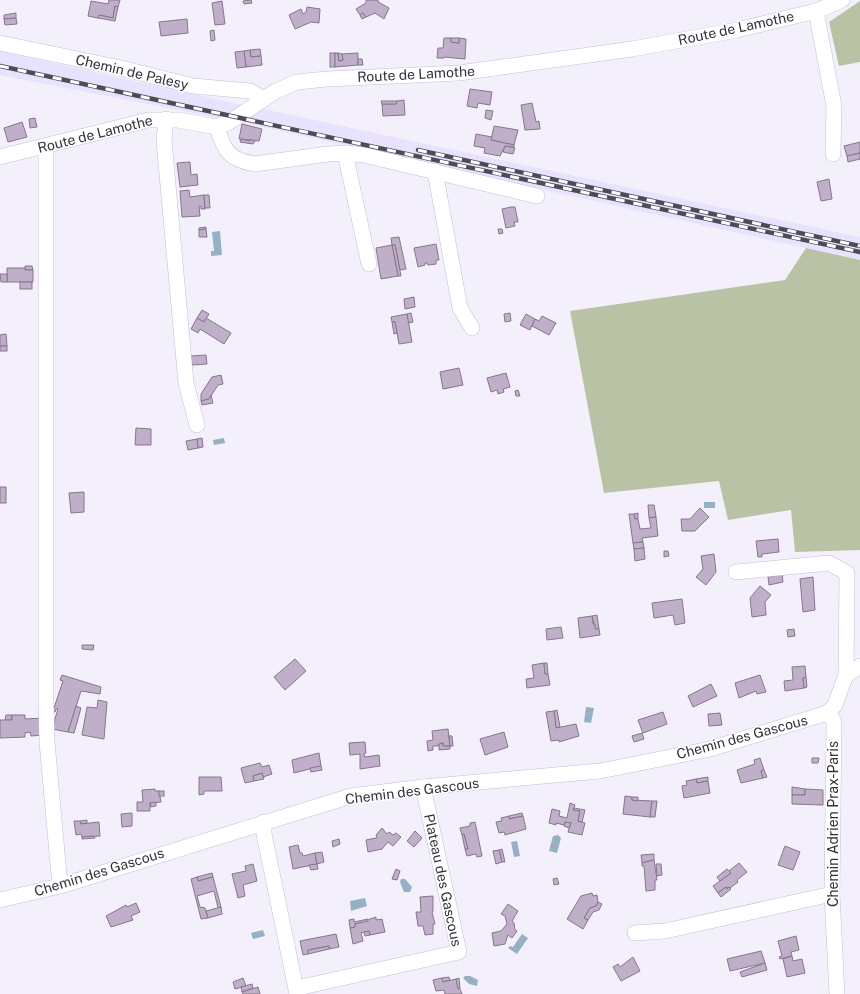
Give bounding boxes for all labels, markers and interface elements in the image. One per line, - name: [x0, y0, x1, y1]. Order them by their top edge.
- street label: Route de Lamothe: [677, 8, 795, 48]
- street label: Chemin de Palesy: [74, 51, 190, 93]
- street label: Route de Lamothe: [357, 63, 475, 85]
- street label: Route de Lamothe: [36, 112, 154, 156]
- street label: Chemin des Gascous: [675, 712, 809, 762]
- street label: Chemin Adrien Prax-Paris: [825, 741, 841, 907]
- street label: Chemin des Gascous: [344, 775, 480, 807]
- street label: Plateau des Gascous: [421, 812, 465, 948]
- street label: Chemin des Gascous: [32, 845, 166, 899]

